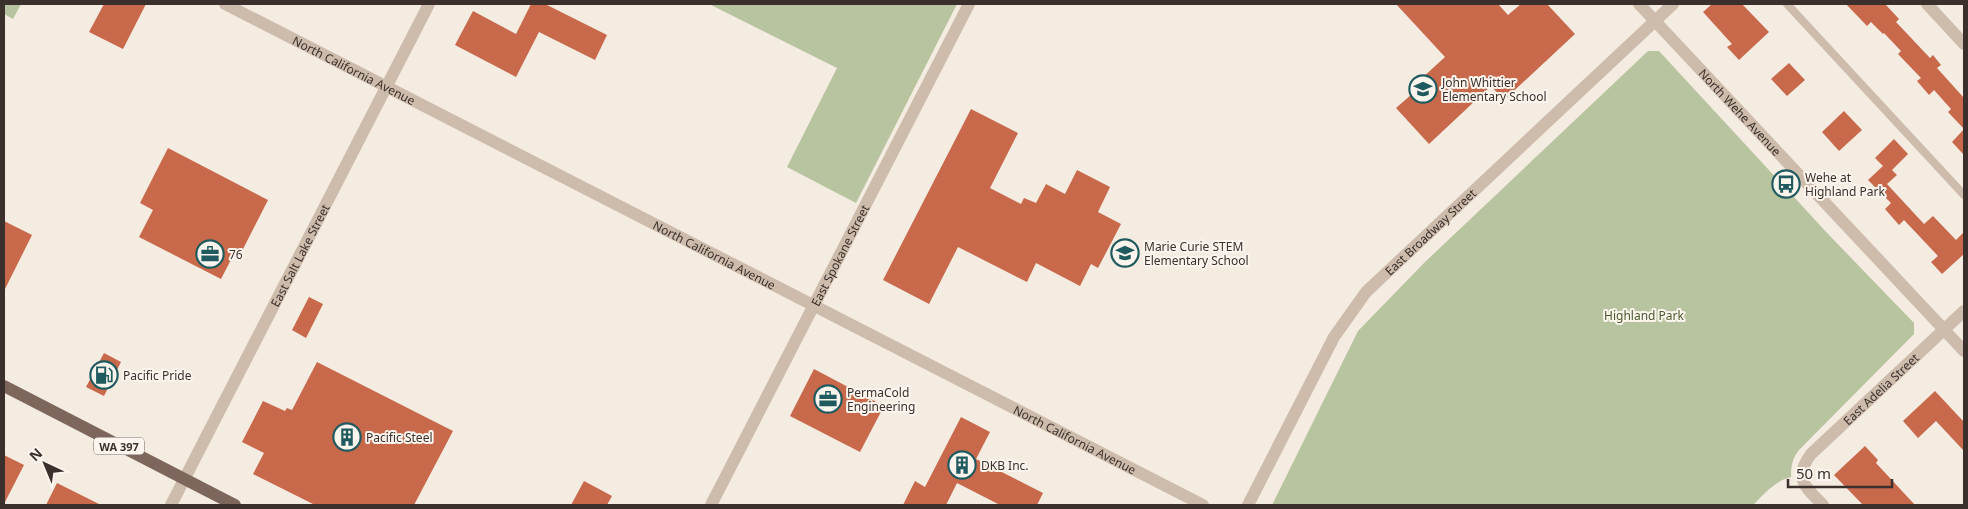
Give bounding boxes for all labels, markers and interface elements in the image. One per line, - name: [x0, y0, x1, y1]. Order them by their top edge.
- street label: North California Avenue: [290, 32, 419, 109]
- street label: North Wehe Avenue: [1695, 65, 1785, 159]
- school or university icon: John Whittier Elementary School: [1408, 74, 1438, 104]
- place label: John Whittier Elementary School: [1441, 74, 1547, 105]
- bus stop icon: Wehe at Highland Park: [1771, 169, 1801, 199]
- place label: Wehe at Highland Park: [1805, 169, 1885, 200]
- street label: East Broadway Street: [1381, 184, 1480, 279]
- street label: East Salt Lake Street: [266, 200, 333, 310]
- street label: East Spokane Street: [806, 201, 873, 309]
- street label: North California Avenue: [650, 216, 779, 293]
- school or university icon: Marie Curie STEM Elementary School: [1110, 238, 1140, 268]
- place label: Marie Curie STEM Elementary School: [1144, 238, 1249, 269]
- office icon: 76: [195, 239, 225, 269]
- place label: 76: [229, 246, 243, 263]
- park label: Highland Park: [1604, 307, 1685, 324]
- street label: East Adelia Street: [1839, 349, 1923, 429]
- fuel station icon: Pacific Pride: [89, 360, 119, 390]
- place label: Pacific Pride: [123, 367, 192, 384]
- office icon: PermaCold Engineering: [813, 384, 843, 414]
- place label: PermaCold Engineering: [847, 384, 915, 415]
- street label: North California Avenue: [1011, 401, 1139, 478]
- building icon: Pacific Steel: [332, 422, 362, 452]
- place label: Pacific Steel: [366, 429, 433, 446]
- road number: WA 397: [94, 438, 144, 454]
- north arrow: [20, 439, 70, 489]
- text: N: [25, 443, 46, 465]
- building icon: DKB Inc.: [947, 450, 977, 480]
- scale bar: [1788, 456, 1892, 488]
- place label: DKB Inc.: [981, 457, 1029, 474]
- text: 50 m: [1796, 463, 1831, 483]

